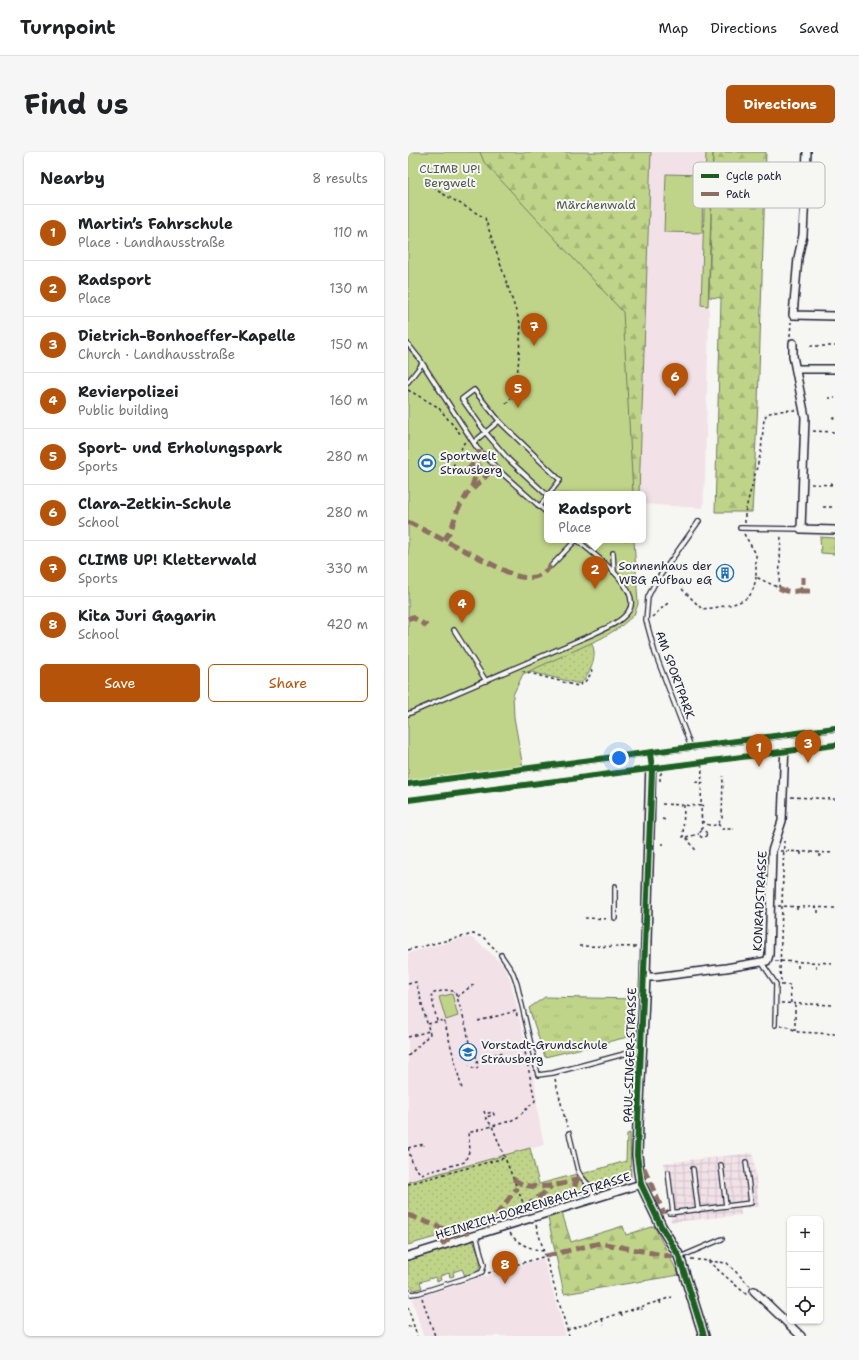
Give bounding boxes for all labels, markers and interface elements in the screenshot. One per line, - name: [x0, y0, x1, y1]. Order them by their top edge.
- text: Turnpoint: [20, 15, 116, 40]
- text: Map: [659, 19, 689, 37]
- text: Directions: [711, 19, 777, 37]
- text: Saved: [799, 19, 839, 37]
- text: Find us: [24, 85, 129, 123]
- button: Directions: [726, 85, 835, 123]
- park label: CLIMB UP! Bergwelt: [419, 161, 481, 191]
- legend: [693, 162, 825, 208]
- text: Nearby: [40, 167, 105, 189]
- text: Cycle path: [726, 169, 782, 184]
- text: 8 results: [312, 170, 368, 187]
- text: Path: [726, 187, 750, 202]
- park label: Märchenwald: [556, 197, 636, 213]
- text: Martin’s Fahrschule: [78, 214, 233, 234]
- text: 1: [50, 224, 56, 241]
- text: 110 m: [333, 224, 368, 241]
- text: Place · Landhausstraße: [78, 234, 225, 251]
- text: Radsport: [78, 270, 151, 290]
- text: 2: [48, 280, 58, 297]
- text: 130 m: [330, 280, 368, 297]
- text: Place: [78, 290, 111, 307]
- pin: 7: [521, 313, 547, 346]
- text: Dietrich-Bonhoeffer-Kapelle: [78, 326, 296, 346]
- text: 3: [48, 336, 58, 353]
- text: 150 m: [330, 336, 368, 353]
- text: Church · Landhausstraße: [78, 346, 235, 363]
- pin: 6: [662, 363, 688, 396]
- pin: 5: [505, 375, 531, 408]
- text: Revierpolizei: [78, 382, 179, 402]
- text: 4: [48, 392, 58, 409]
- text: 160 m: [330, 392, 368, 409]
- text: Public building: [78, 402, 169, 419]
- text: Sport- und Erholungspark: [78, 438, 283, 458]
- text: 5: [49, 448, 57, 465]
- text: 280 m: [326, 448, 368, 465]
- place label: Sportwelt Strausberg: [440, 448, 502, 478]
- sports icon: Sportwelt Strausberg: [417, 453, 437, 473]
- text: Sports: [78, 458, 118, 475]
- popup: [544, 491, 646, 543]
- text: Clara-Zetkin-Schule: [78, 494, 231, 514]
- text: Radsport: [558, 499, 632, 519]
- text: 6: [48, 504, 58, 521]
- text: 280 m: [326, 504, 368, 521]
- text: School: [78, 514, 119, 531]
- text: Place: [558, 519, 591, 536]
- text: CLIMB UP! Kletterwald: [78, 550, 257, 570]
- pin: 2: [582, 556, 608, 589]
- place label: Sonnenhaus der WBG Aufbau eG: [618, 558, 712, 588]
- text: 7: [48, 560, 58, 577]
- text: 330 m: [326, 560, 368, 577]
- building icon: Sonnenhaus der WBG Aufbau eG: [715, 563, 735, 583]
- text: Sports: [78, 570, 118, 587]
- pin: 4: [449, 590, 475, 623]
- text: Kita Juri Gagarin: [78, 606, 216, 626]
- text: 8: [48, 616, 58, 633]
- text: 420 m: [326, 616, 368, 633]
- text: School: [78, 626, 119, 643]
- street label: AM SPORTPARK: [652, 629, 698, 721]
- button: Save: [40, 664, 200, 702]
- button: Share: [208, 664, 368, 702]
- pin: 3: [795, 730, 821, 763]
- pin: 1: [746, 734, 772, 767]
- your location: [609, 748, 629, 768]
- street label: KONRADSTRASSE: [749, 850, 771, 952]
- street label: PAUL-SINGER-STRASSE: [620, 987, 640, 1123]
- place label: Vorstadt-Grundschule Strausberg: [481, 1037, 608, 1067]
- school or university icon: Vorstadt-Grundschule Strausberg: [458, 1042, 478, 1062]
- street label: HEINRICH-DORRENBACH-STRASSE: [433, 1169, 633, 1243]
- map controls: [787, 1216, 823, 1324]
- button: +: [787, 1216, 823, 1252]
- pin: 8: [492, 1251, 518, 1284]
- button: −: [787, 1252, 823, 1288]
- button: locate: [787, 1288, 823, 1324]

